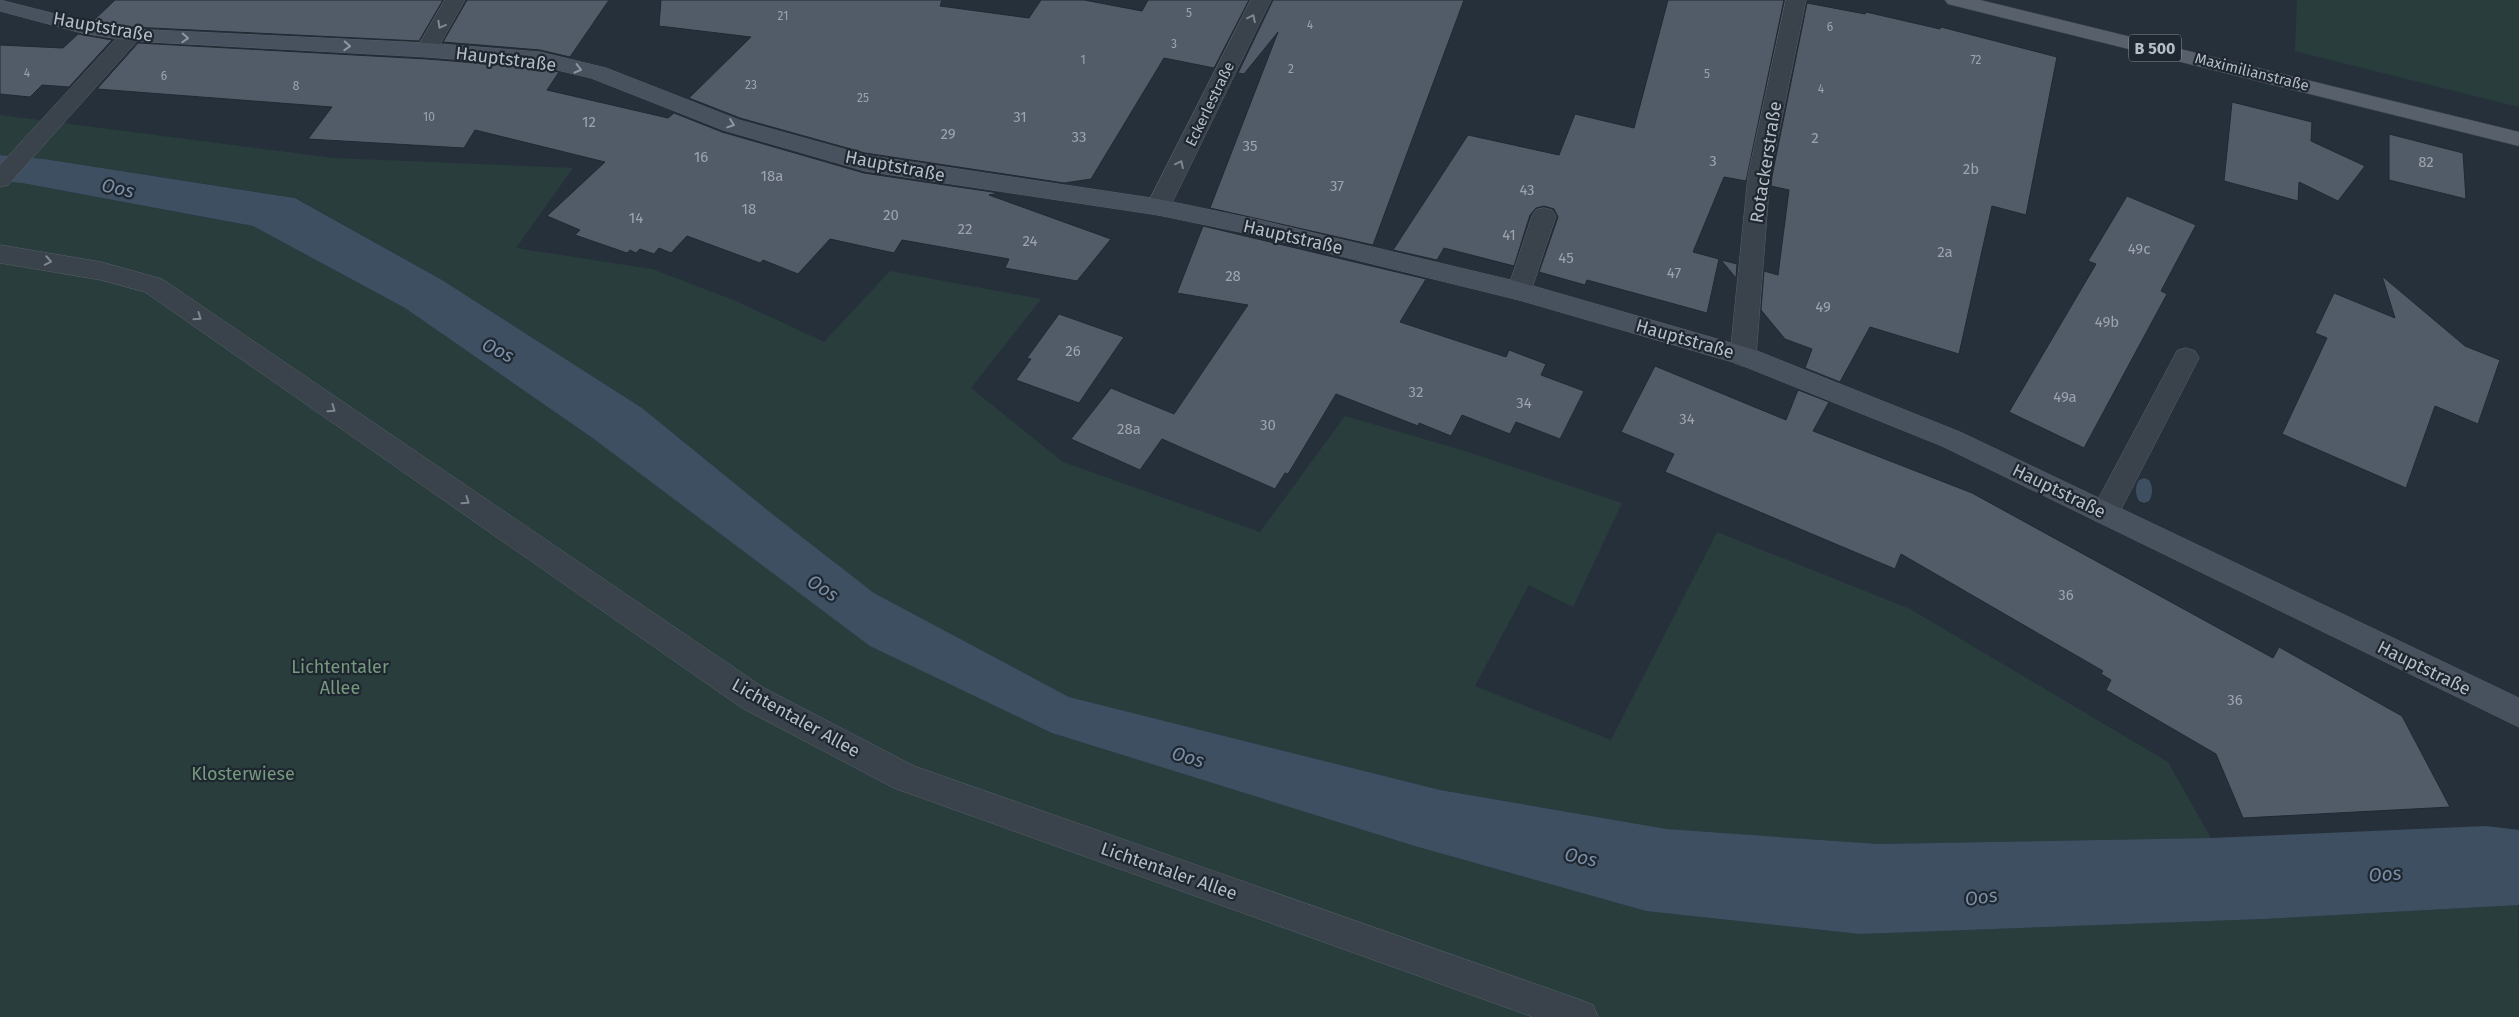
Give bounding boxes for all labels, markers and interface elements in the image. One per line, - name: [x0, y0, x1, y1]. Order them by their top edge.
- house number: 5: [1186, 6, 1192, 20]
- street label: Hauptstraße: [51, 7, 155, 47]
- house number: 21: [778, 9, 788, 23]
- one-way arrow: [1246, 14, 1256, 23]
- house number: 4: [1307, 18, 1314, 32]
- one-way arrow: [437, 20, 447, 29]
- house number: 6: [1827, 20, 1833, 34]
- one-way arrow: [181, 32, 189, 43]
- road number: B 500: [2129, 34, 2181, 62]
- house number: 3: [1171, 37, 1177, 51]
- one-way arrow: [344, 41, 352, 52]
- street label: Hauptstraße: [454, 42, 558, 76]
- street label: Maximilianstraße: [2193, 49, 2311, 95]
- house number: 1: [1080, 53, 1086, 67]
- house number: 72: [1970, 53, 1982, 67]
- street label: Eckerlestraße: [1182, 59, 1238, 149]
- house number: 2: [1288, 62, 1294, 76]
- one-way arrow: [574, 63, 582, 73]
- house number: 4: [24, 66, 31, 80]
- house number: 5: [1704, 67, 1710, 81]
- house number: 6: [161, 69, 167, 83]
- house number: 23: [745, 78, 757, 92]
- house number: 8: [293, 79, 300, 93]
- house number: 4: [1818, 82, 1825, 96]
- house number: 25: [857, 91, 869, 105]
- street label: Rotackerstraße: [1746, 100, 1786, 224]
- house number: 31: [1013, 108, 1027, 126]
- house number: 10: [423, 110, 435, 124]
- house number: 12: [582, 113, 596, 131]
- one-way arrow: [726, 118, 735, 128]
- house number: 29: [940, 125, 956, 143]
- house number: 33: [1072, 128, 1086, 146]
- house number: 2: [1811, 129, 1819, 147]
- house number: 35: [1242, 137, 1258, 155]
- street label: Hauptstraße: [843, 146, 947, 186]
- house number: 16: [694, 148, 708, 166]
- house number: 3: [1709, 152, 1717, 170]
- house number: 82: [2418, 153, 2434, 171]
- one-way arrow: [1174, 160, 1184, 169]
- house number: 2b: [1963, 160, 1979, 178]
- house number: 18a: [761, 167, 783, 185]
- water label: Oos: [99, 173, 137, 203]
- house number: 37: [1330, 177, 1344, 195]
- house number: 43: [1519, 181, 1535, 199]
- house number: 18: [742, 200, 756, 218]
- house number: 20: [883, 206, 899, 224]
- house number: 14: [629, 209, 643, 227]
- street label: Hauptstraße: [1241, 215, 1345, 259]
- house number: 22: [958, 220, 972, 238]
- house number: 41: [1502, 226, 1516, 244]
- house number: 24: [1022, 232, 1038, 250]
- house number: 49c: [2128, 240, 2150, 258]
- house number: 2a: [1937, 243, 1953, 261]
- house number: 45: [1558, 249, 1574, 267]
- one-way arrow: [44, 255, 53, 265]
- house number: 47: [1667, 264, 1681, 282]
- house number: 28: [1225, 267, 1241, 285]
- house number: 49: [1815, 298, 1831, 316]
- one-way arrow: [192, 311, 202, 320]
- house number: 49b: [2095, 313, 2119, 331]
- street label: Hauptstraße: [1633, 314, 1737, 364]
- water label: Oos: [478, 332, 518, 368]
- house number: 26: [1065, 342, 1081, 360]
- house number: 32: [1409, 383, 1423, 401]
- house number: 49a: [2053, 388, 2077, 406]
- house number: 34: [1516, 394, 1532, 412]
- one-way arrow: [326, 403, 336, 412]
- house number: 34: [1679, 410, 1695, 428]
- house number: 30: [1260, 416, 1276, 434]
- house number: 28a: [1117, 420, 1141, 438]
- street label: Hauptstraße: [2009, 459, 2109, 523]
- one-way arrow: [460, 495, 470, 504]
- water label: Oos: [803, 569, 843, 607]
- house number: 36: [2058, 586, 2074, 604]
- street label: Hauptstraße: [2374, 636, 2474, 700]
- park label: Lichtentaler Allee: [291, 656, 389, 699]
- street label: Lichtentaler Allee: [728, 674, 864, 762]
- house number: 36: [2227, 691, 2243, 709]
- water label: Oos: [1169, 741, 1207, 773]
- park label: Klosterwiese: [191, 763, 295, 785]
- street label: Lichtentaler Allee: [1098, 837, 1240, 905]
- water label: Oos: [1563, 842, 1600, 872]
- water label: Oos: [2368, 861, 2402, 887]
- water label: Oos: [1963, 883, 1999, 911]

